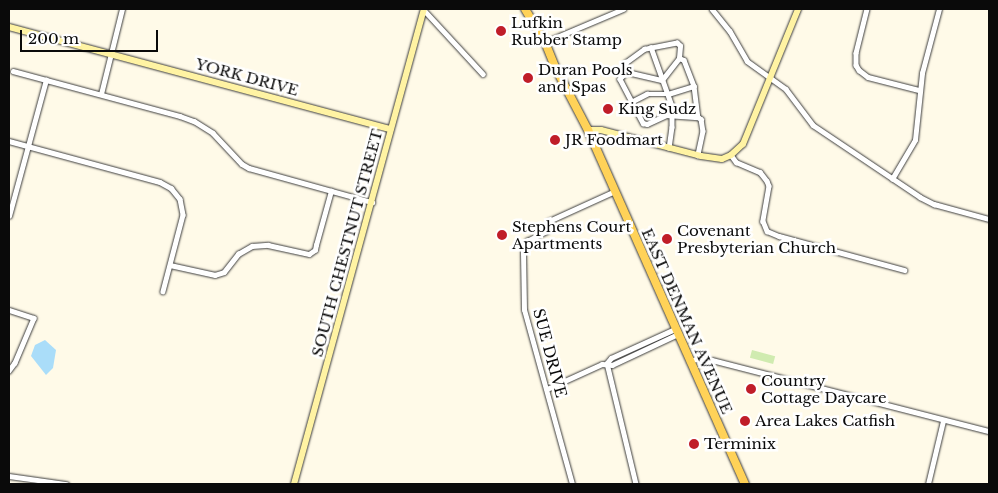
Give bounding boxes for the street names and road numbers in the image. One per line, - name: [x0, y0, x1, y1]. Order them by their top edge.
- street label: YORK DRIVE: [193, 55, 301, 99]
- street label: SOUTH CHESTNUT STREET: [308, 127, 386, 359]
- street label: EAST DENMAN AVENUE: [638, 225, 736, 417]
- street label: SUE DRIVE: [529, 306, 571, 400]

